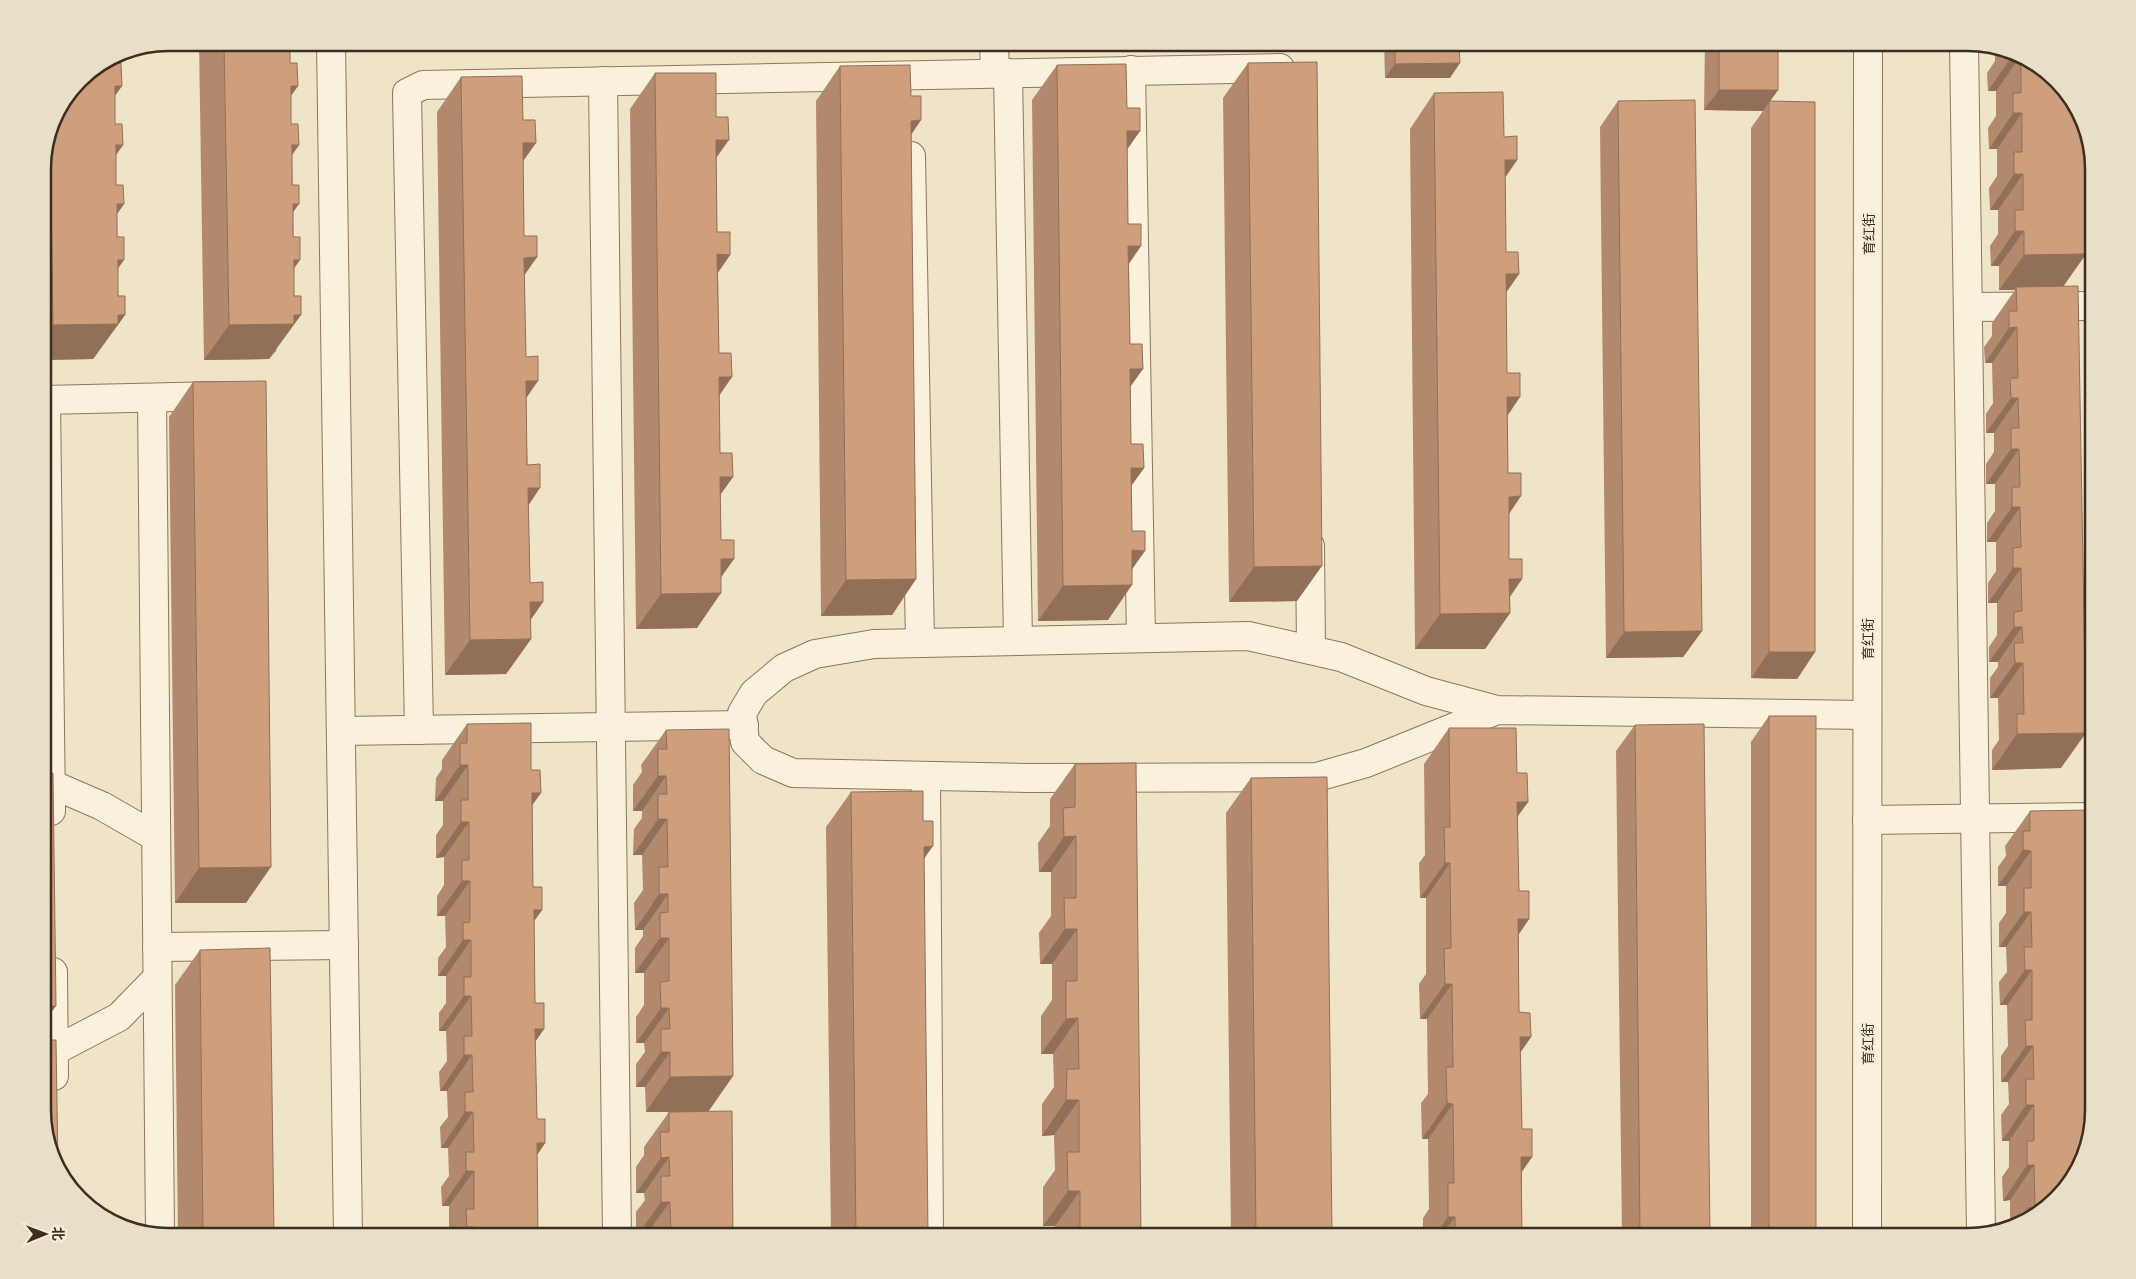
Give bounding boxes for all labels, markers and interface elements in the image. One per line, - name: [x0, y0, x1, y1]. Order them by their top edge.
- street label: 育红街: [1859, 213, 1878, 255]
- street label: 育红街: [1858, 618, 1877, 660]
- street label: 育红街: [1858, 1023, 1877, 1065]
- north arrow: [20, 1209, 70, 1259]
- text: 北: [49, 1227, 68, 1241]

